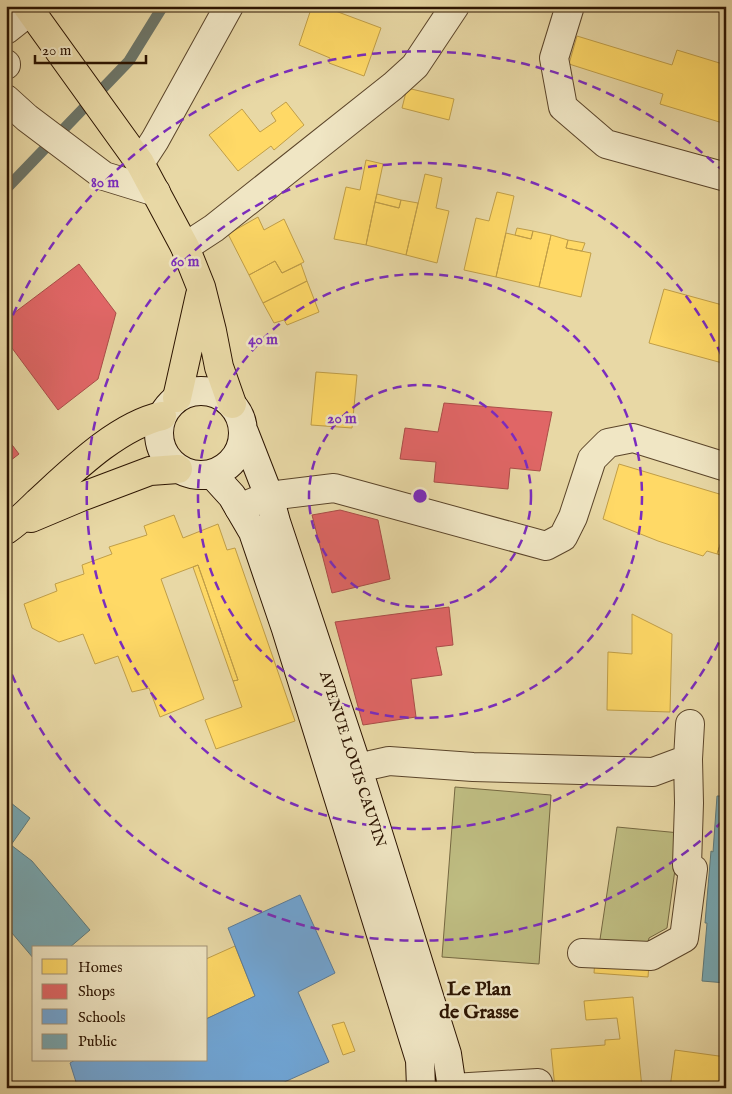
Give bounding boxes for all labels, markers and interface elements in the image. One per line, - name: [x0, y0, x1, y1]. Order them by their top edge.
- scale bar: [35, 32, 146, 64]
- text: 20 m: [42, 41, 72, 60]
- text: 80 m: [91, 173, 119, 192]
- text: 60 m: [171, 252, 200, 271]
- text: 40 m: [248, 330, 278, 349]
- text: 20 m: [327, 409, 357, 428]
- centre of rings: [411, 487, 429, 505]
- street label: AVENUE LOUIS CAUVIN: [315, 668, 390, 850]
- legend: [32, 946, 208, 1062]
- text: Homes: [78, 958, 122, 977]
- district label: Le Plan de Grasse: [439, 977, 519, 1025]
- text: Shops: [78, 982, 115, 1001]
- text: Schools: [78, 1008, 126, 1027]
- text: Public: [78, 1032, 117, 1051]

